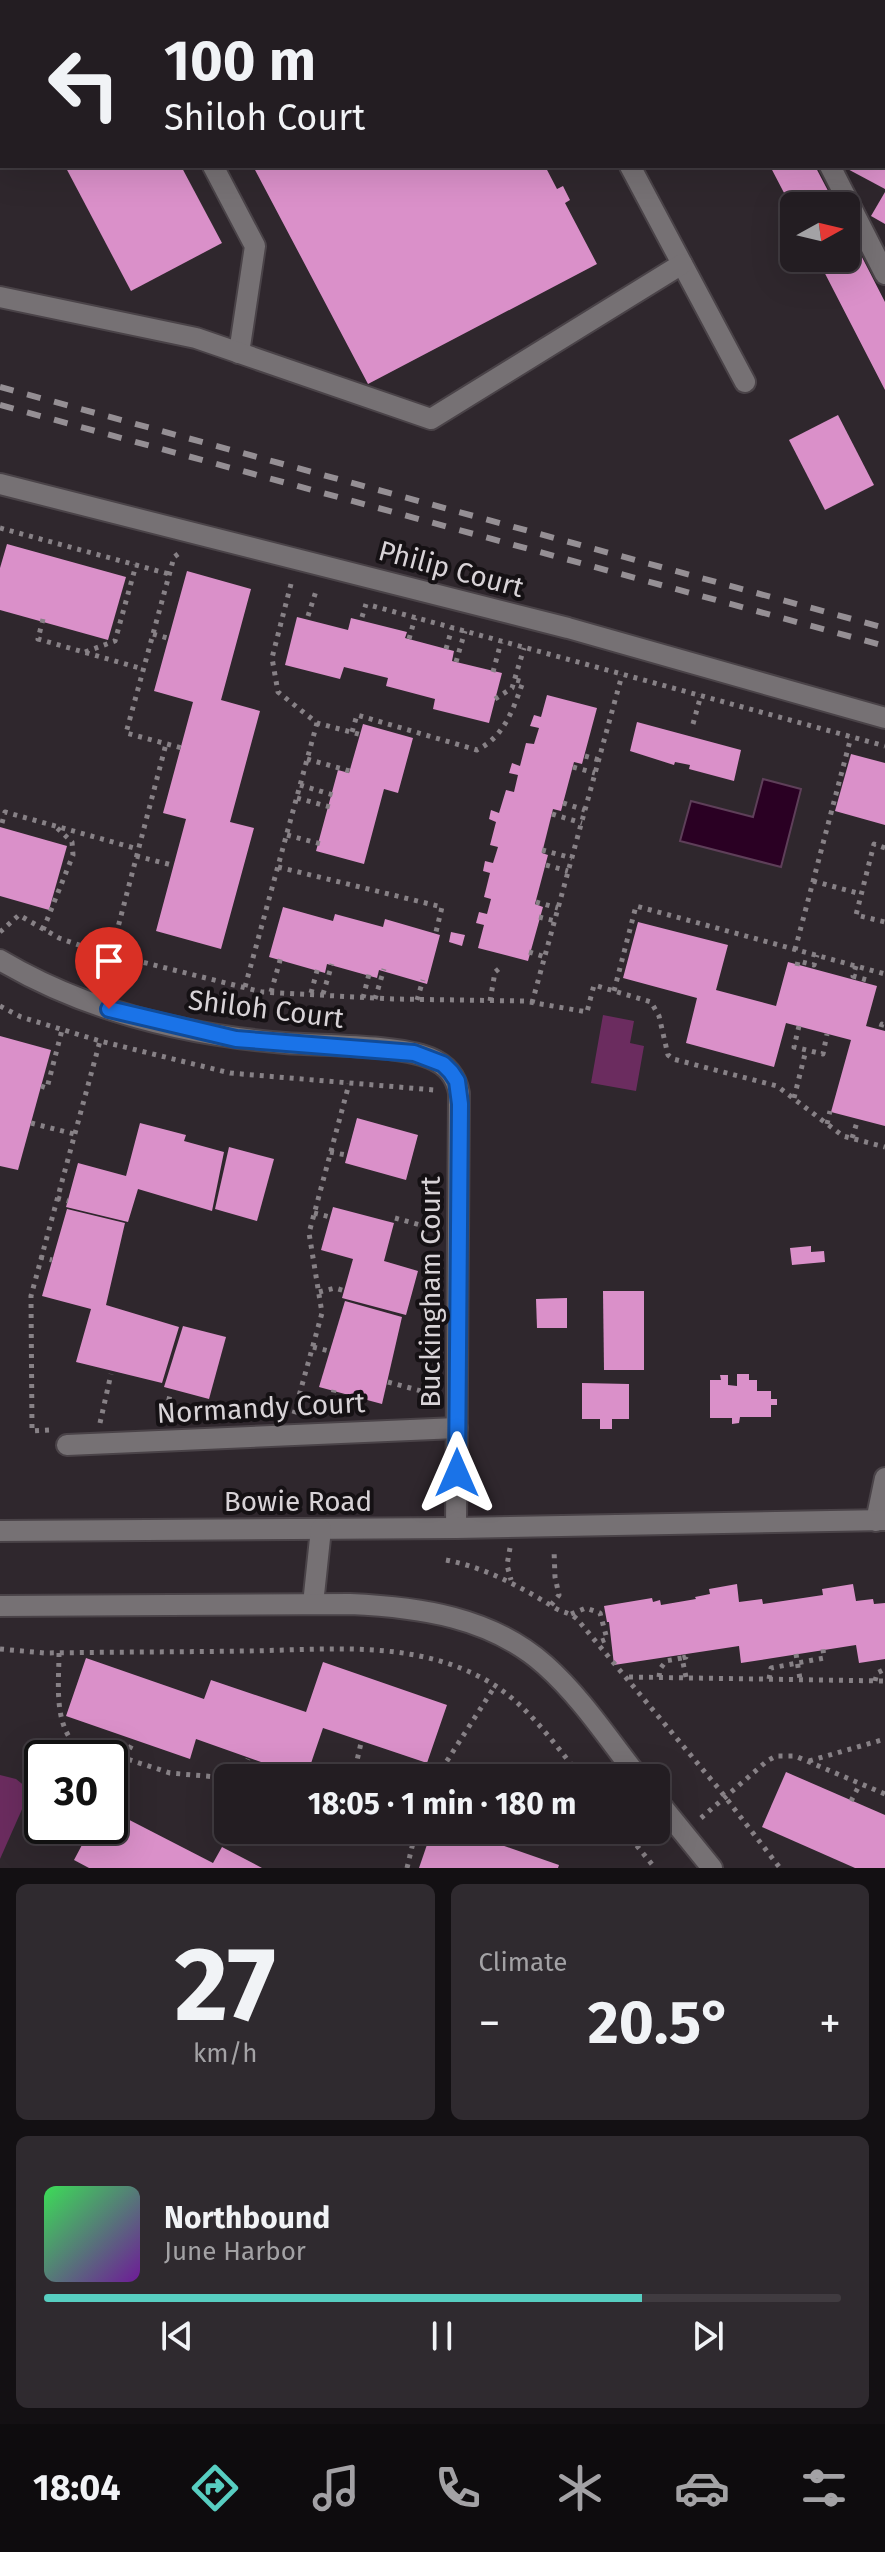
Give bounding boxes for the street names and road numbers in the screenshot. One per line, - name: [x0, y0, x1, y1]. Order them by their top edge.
- street label: Philip Court: [375, 534, 528, 604]
- street label: Shiloh Court: [186, 983, 347, 1035]
- street label: Buckingham Court: [414, 1175, 447, 1408]
- street label: Normandy Court: [156, 1386, 367, 1430]
- street label: Bowie Road: [224, 1485, 372, 1518]

